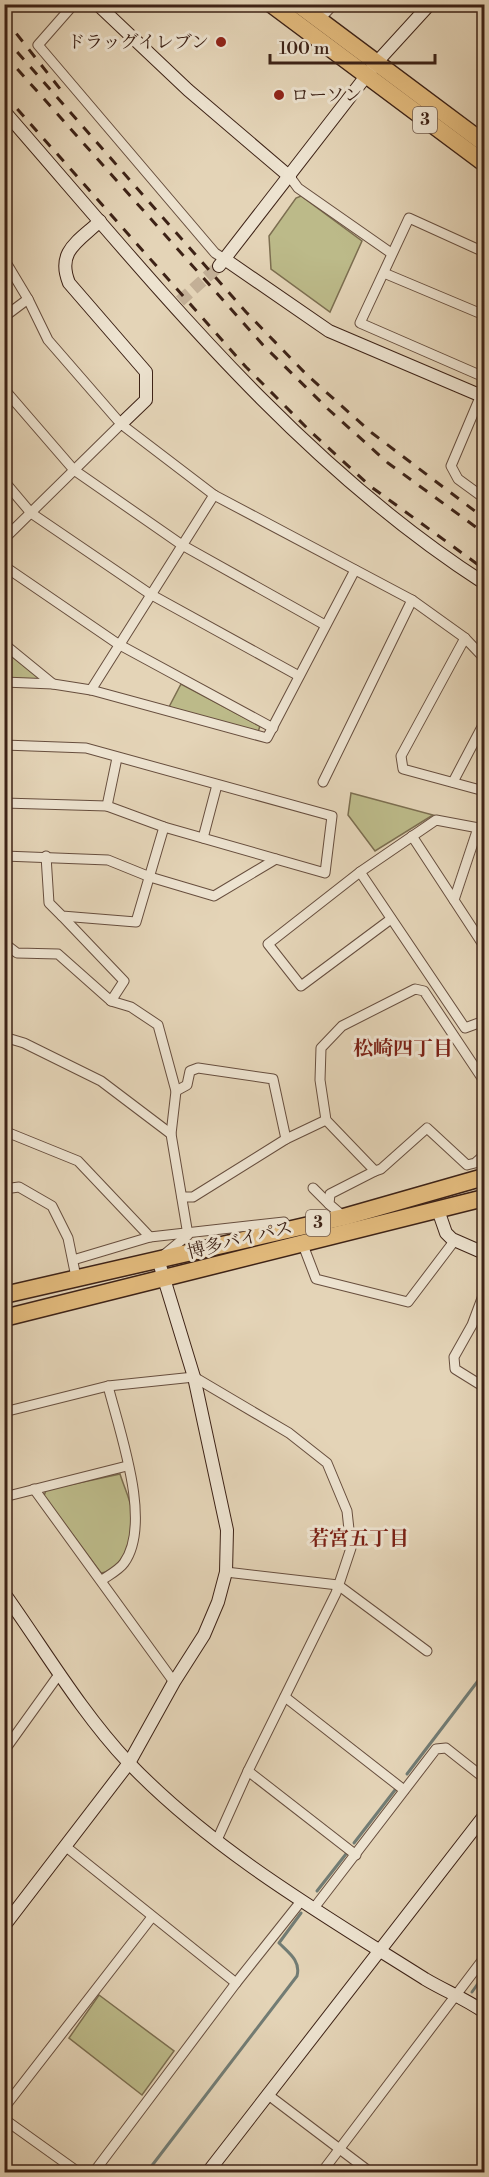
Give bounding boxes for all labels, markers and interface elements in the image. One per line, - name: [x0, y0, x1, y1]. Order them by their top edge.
- scale bar: [270, 27, 435, 65]
- place label: ドラッグイレブン: [67, 31, 209, 54]
- marker: ドラッグイレブン: [214, 35, 228, 49]
- text: 100 m: [279, 37, 330, 60]
- place label: ローソン: [291, 84, 362, 107]
- marker: ローソン: [272, 88, 286, 102]
- road number: 3: [413, 107, 437, 133]
- district label: 松崎四丁目: [353, 1037, 453, 1062]
- road number: 3: [306, 1210, 330, 1236]
- street label: 博多バイパス: [185, 1216, 295, 1264]
- district label: 若宮五丁目: [309, 1527, 409, 1552]

